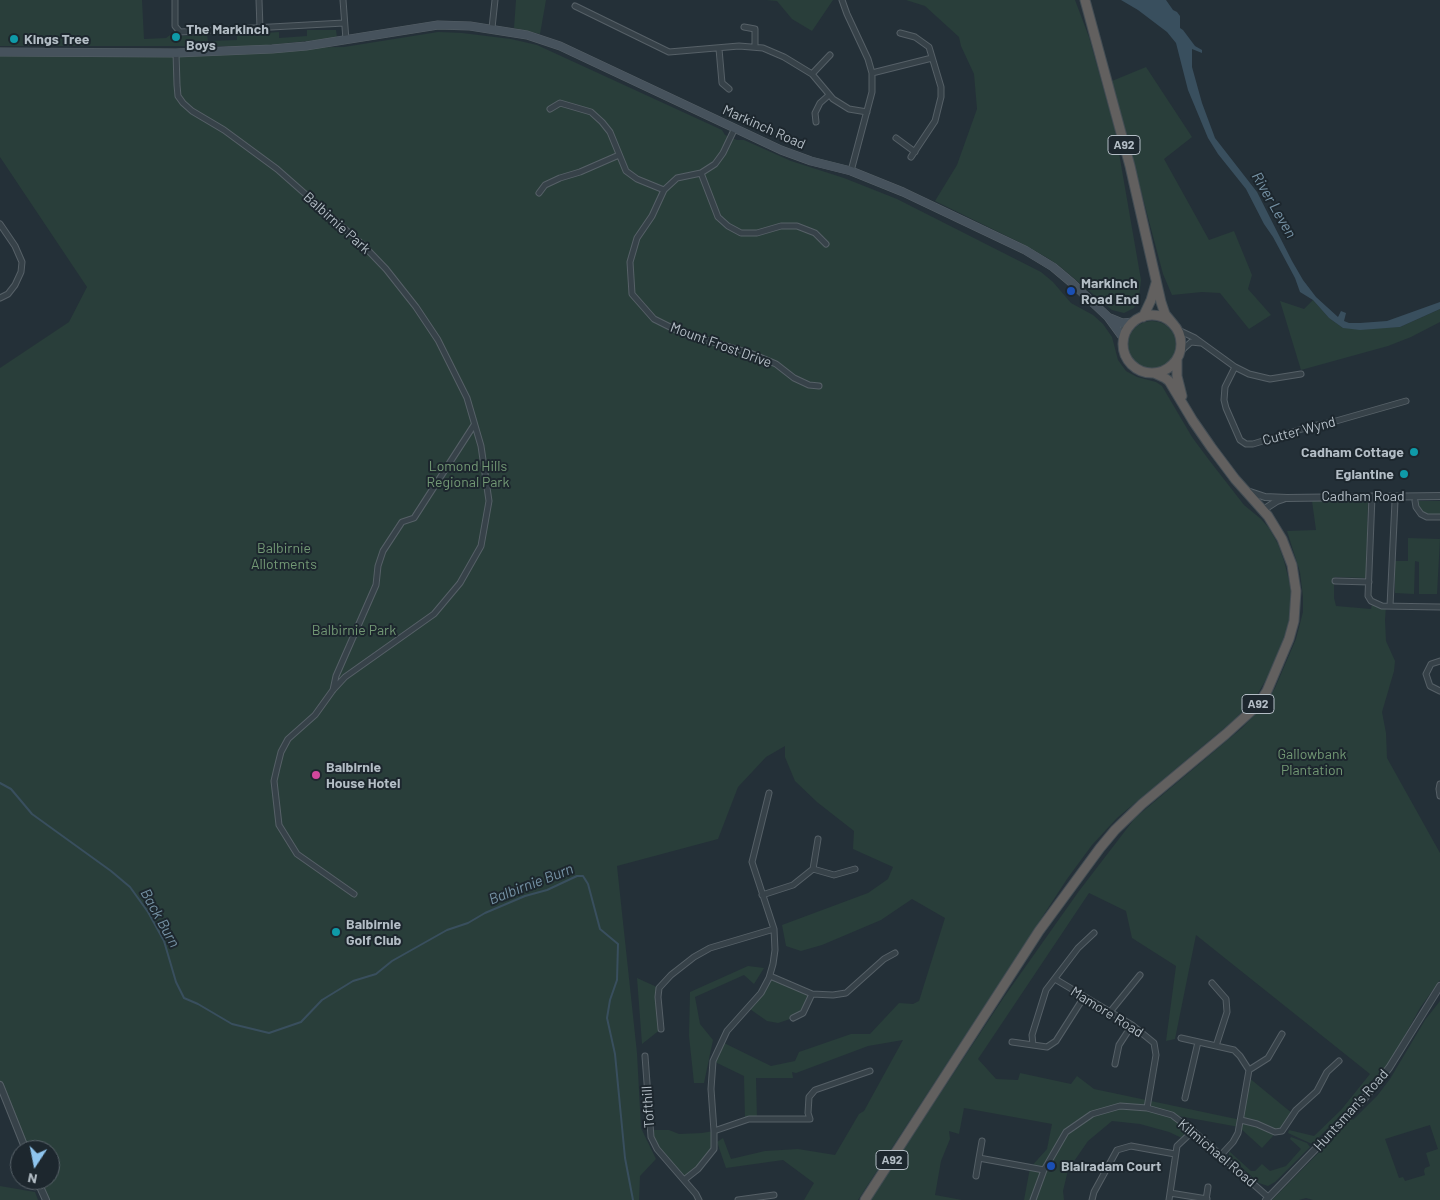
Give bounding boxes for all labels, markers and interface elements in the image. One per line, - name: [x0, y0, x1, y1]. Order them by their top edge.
- place label: The Markinch Boys: [186, 21, 269, 54]
- place label: Kings Tree: [24, 31, 89, 47]
- marker: The Markinch Boys: [170, 31, 182, 43]
- marker: Kings Tree: [8, 33, 20, 45]
- street label: Markinch Road: [720, 101, 808, 153]
- road number: A92: [1108, 136, 1140, 154]
- water label: River Leven: [1248, 169, 1300, 241]
- street label: Balbirnie Park: [300, 189, 374, 257]
- place label: Markinch Road End: [1081, 275, 1139, 308]
- marker: Markinch Road End: [1065, 285, 1077, 297]
- street label: Mount Frost Drive: [668, 319, 774, 371]
- street label: Cutter Wynd: [1261, 413, 1337, 449]
- place label: Cadham Cottage: [1301, 444, 1404, 460]
- marker: Cadham Cottage: [1408, 446, 1420, 458]
- park label: Lomond Hills Regional Park: [427, 458, 509, 491]
- place label: Eglantine: [1335, 466, 1394, 482]
- marker: Eglantine: [1398, 468, 1410, 480]
- street label: Cadham Road: [1321, 488, 1405, 504]
- park label: Balbirnie Allotments: [251, 540, 317, 572]
- park label: Balbirnie Park: [312, 622, 396, 638]
- road number: A92: [1242, 694, 1274, 714]
- park label: Gallowbank Plantation: [1278, 746, 1346, 779]
- place label: Balbirnie House Hotel: [326, 759, 400, 792]
- marker: Balbirnie House Hotel: [310, 769, 322, 781]
- water label: Balbirnie Burn: [486, 860, 576, 908]
- water label: Back Burn: [137, 885, 183, 951]
- place label: Balbirnie Golf Club: [346, 916, 401, 949]
- marker: Balbirnie Golf Club: [330, 926, 342, 938]
- street label: Mamore Road: [1068, 983, 1146, 1041]
- street label: Huntsman's Road: [1310, 1066, 1392, 1154]
- street label: Tofthill: [638, 1085, 658, 1129]
- street label: Kilmichael Road: [1174, 1115, 1260, 1191]
- north arrow: [10, 1140, 60, 1190]
- road number: A92: [876, 1150, 908, 1170]
- place label: Blairadam Court: [1061, 1158, 1161, 1174]
- marker: Blairadam Court: [1045, 1160, 1057, 1172]
- text: N: [26, 1170, 38, 1188]

